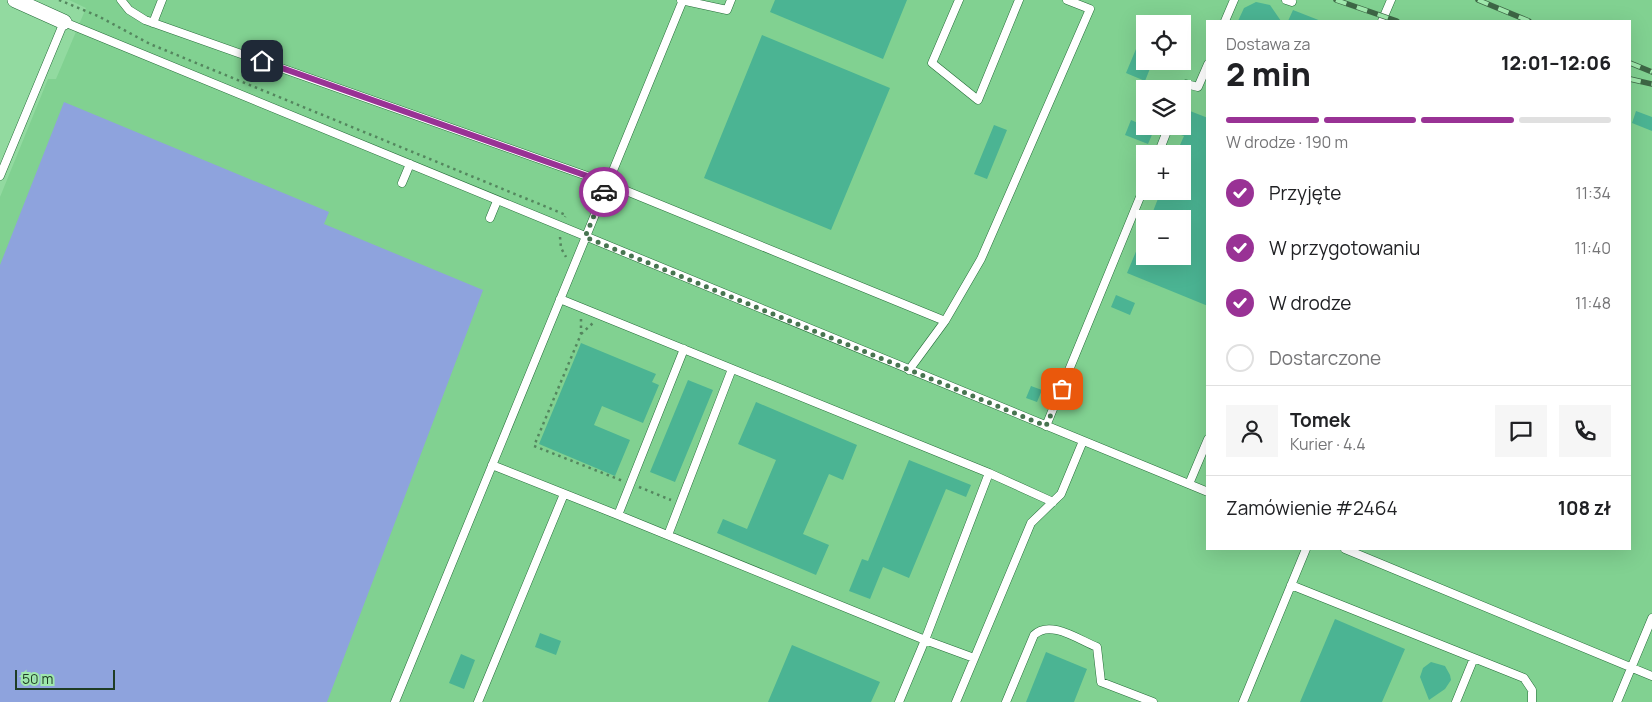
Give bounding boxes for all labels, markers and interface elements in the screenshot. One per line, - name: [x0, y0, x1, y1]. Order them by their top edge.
- map controls: [1136, 15, 1191, 265]
- button: locate: [1136, 15, 1191, 70]
- text: Dostawa za: [1226, 33, 1310, 55]
- pin: [241, 40, 283, 82]
- icon: home: [248, 47, 276, 75]
- text: 12:01–12:06: [1501, 50, 1611, 76]
- text: 2 min: [1226, 52, 1311, 96]
- button: layers: [1136, 80, 1191, 135]
- text: W drodze · 190 m: [1226, 131, 1348, 153]
- button: +: [1136, 145, 1191, 200]
- courier: [579, 167, 629, 217]
- icon: car: [590, 178, 618, 206]
- icon: check: [1226, 179, 1254, 207]
- text: Przyjęte: [1269, 180, 1341, 206]
- text: 11:34: [1575, 182, 1611, 204]
- button: −: [1136, 210, 1191, 265]
- icon: check: [1226, 234, 1254, 262]
- text: W przygotowaniu: [1269, 235, 1420, 261]
- text: 11:40: [1575, 237, 1611, 259]
- icon: check: [1226, 289, 1254, 317]
- text: W drodze: [1269, 290, 1351, 316]
- text: 11:48: [1575, 292, 1611, 314]
- text: Dostarczone: [1269, 345, 1381, 371]
- pin: [1041, 368, 1083, 410]
- icon: bag: [1048, 375, 1076, 403]
- button: person: [1226, 405, 1278, 457]
- button: chat: [1495, 405, 1547, 457]
- button: phone: [1559, 405, 1611, 457]
- text: Tomek: [1290, 407, 1350, 433]
- text: Kurier · 4.4: [1290, 433, 1366, 455]
- text: Zamówienie #2464: [1226, 495, 1398, 521]
- text: 108 zł: [1558, 495, 1611, 521]
- scale bar: [15, 667, 115, 690]
- text: 50 m: [22, 669, 53, 688]

